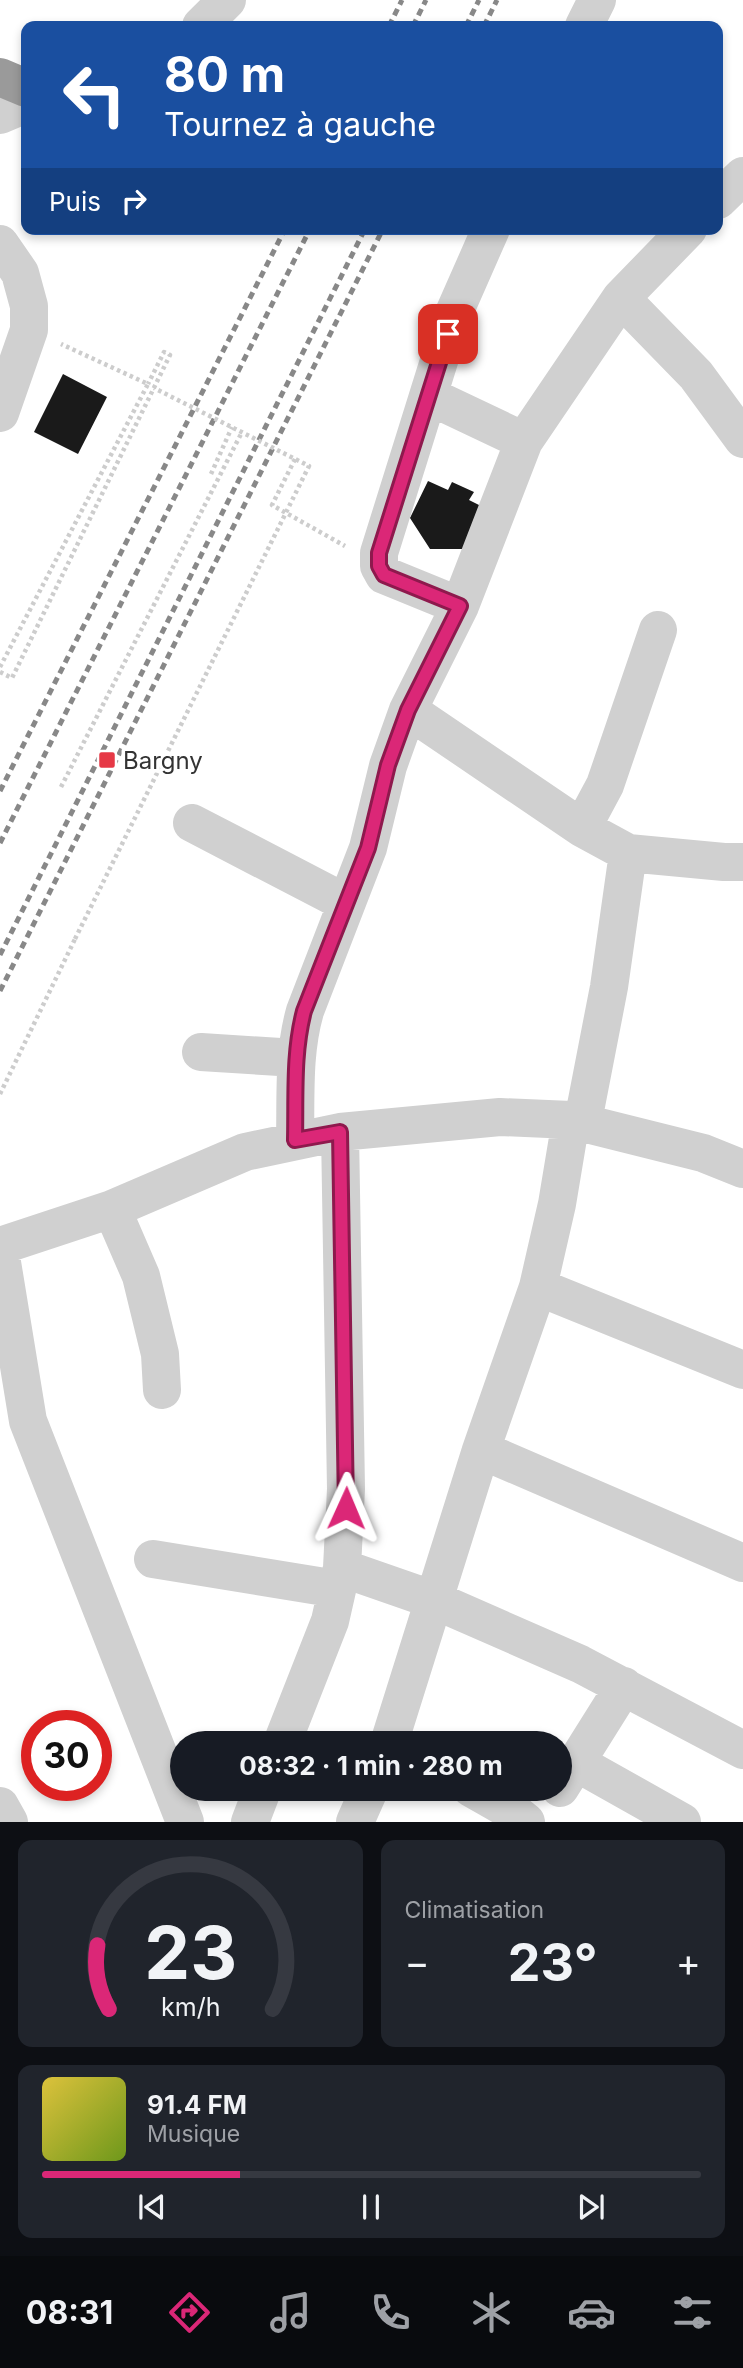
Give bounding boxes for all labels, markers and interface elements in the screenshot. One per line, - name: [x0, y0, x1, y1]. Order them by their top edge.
- text: 80 m: [164, 45, 285, 104]
- icon: left: [49, 49, 140, 140]
- text: Tournez à gauche: [164, 105, 436, 144]
- icon: right: [115, 182, 153, 220]
- text: Puis: [49, 186, 101, 217]
- pin: [418, 304, 478, 364]
- icon: arrive: [429, 315, 467, 353]
- place label: Bargny: [123, 746, 203, 775]
- marker: Bargny: [97, 750, 117, 770]
- position arrow: [309, 1471, 383, 1545]
- speed limit sign: 30: [21, 1710, 112, 1801]
- text: 08:32 · 1 min · 280 m: [239, 1750, 503, 1781]
- text: Climatisation: [405, 1896, 544, 1924]
- text: 23: [144, 1909, 237, 1998]
- text: 23°: [508, 1931, 598, 1994]
- text: −: [405, 1939, 430, 1985]
- text: +: [676, 1939, 701, 1985]
- text: km/h: [161, 1992, 220, 2022]
- text: 91.4 FM: [147, 2089, 247, 2120]
- text: Musique: [147, 2120, 240, 2148]
- icon: previous: [133, 2188, 171, 2226]
- icon: pause: [352, 2188, 390, 2226]
- icon: next: [572, 2188, 610, 2226]
- icon: directions: [165, 2288, 214, 2337]
- icon: music: [266, 2288, 315, 2337]
- icon: phone: [366, 2288, 415, 2337]
- icon: climate: [467, 2288, 516, 2337]
- icon: car: [567, 2288, 616, 2337]
- icon: filters: [668, 2288, 717, 2337]
- text: 08:31: [26, 2293, 113, 2332]

